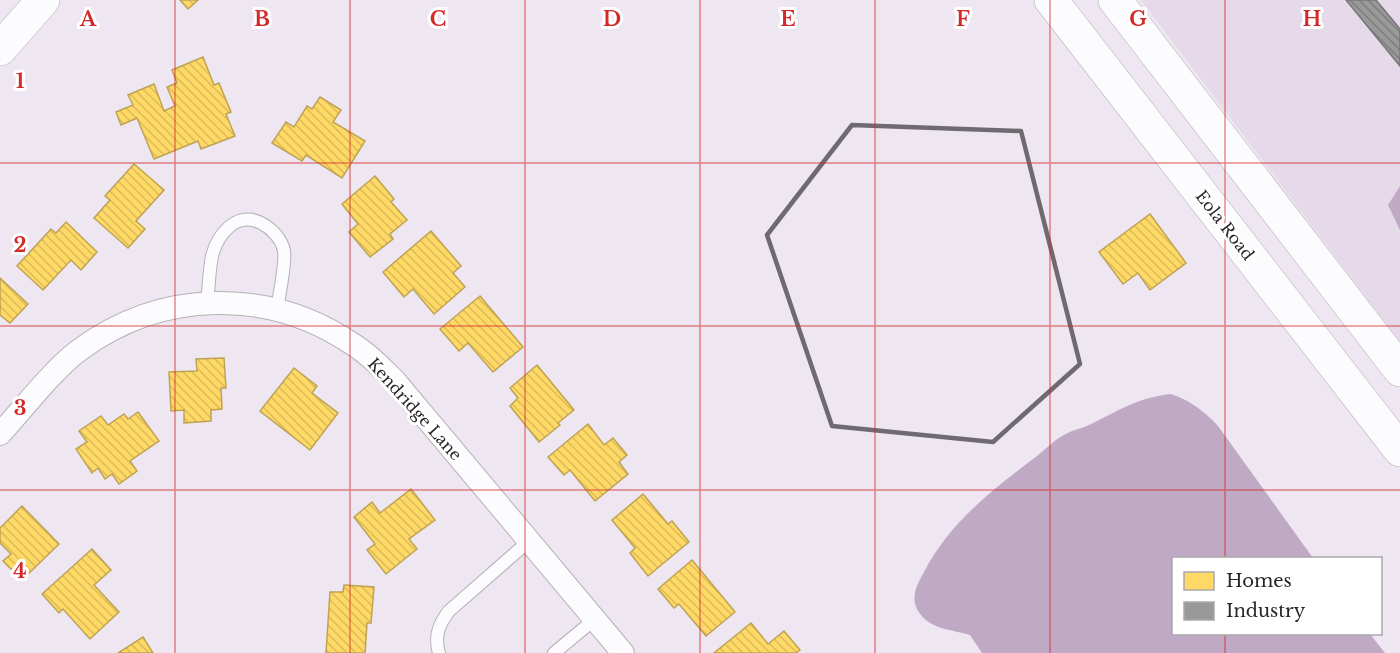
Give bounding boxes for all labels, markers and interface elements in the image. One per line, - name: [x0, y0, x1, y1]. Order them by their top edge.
- text: A: [79, 7, 97, 31]
- text: B: [254, 7, 270, 31]
- text: C: [430, 7, 446, 31]
- text: D: [603, 7, 621, 31]
- text: E: [780, 7, 796, 31]
- text: F: [956, 7, 970, 31]
- text: G: [1129, 7, 1147, 31]
- text: H: [1303, 7, 1322, 31]
- text: 1: [16, 69, 25, 93]
- street label: Eola Road: [1192, 186, 1259, 264]
- text: 2: [13, 233, 27, 257]
- street label: Kendridge Lane: [364, 354, 466, 464]
- text: 3: [14, 396, 26, 420]
- legend: [1172, 557, 1382, 635]
- text: 4: [13, 559, 27, 583]
- text: Homes: [1226, 570, 1292, 592]
- text: Industry: [1226, 600, 1306, 622]

